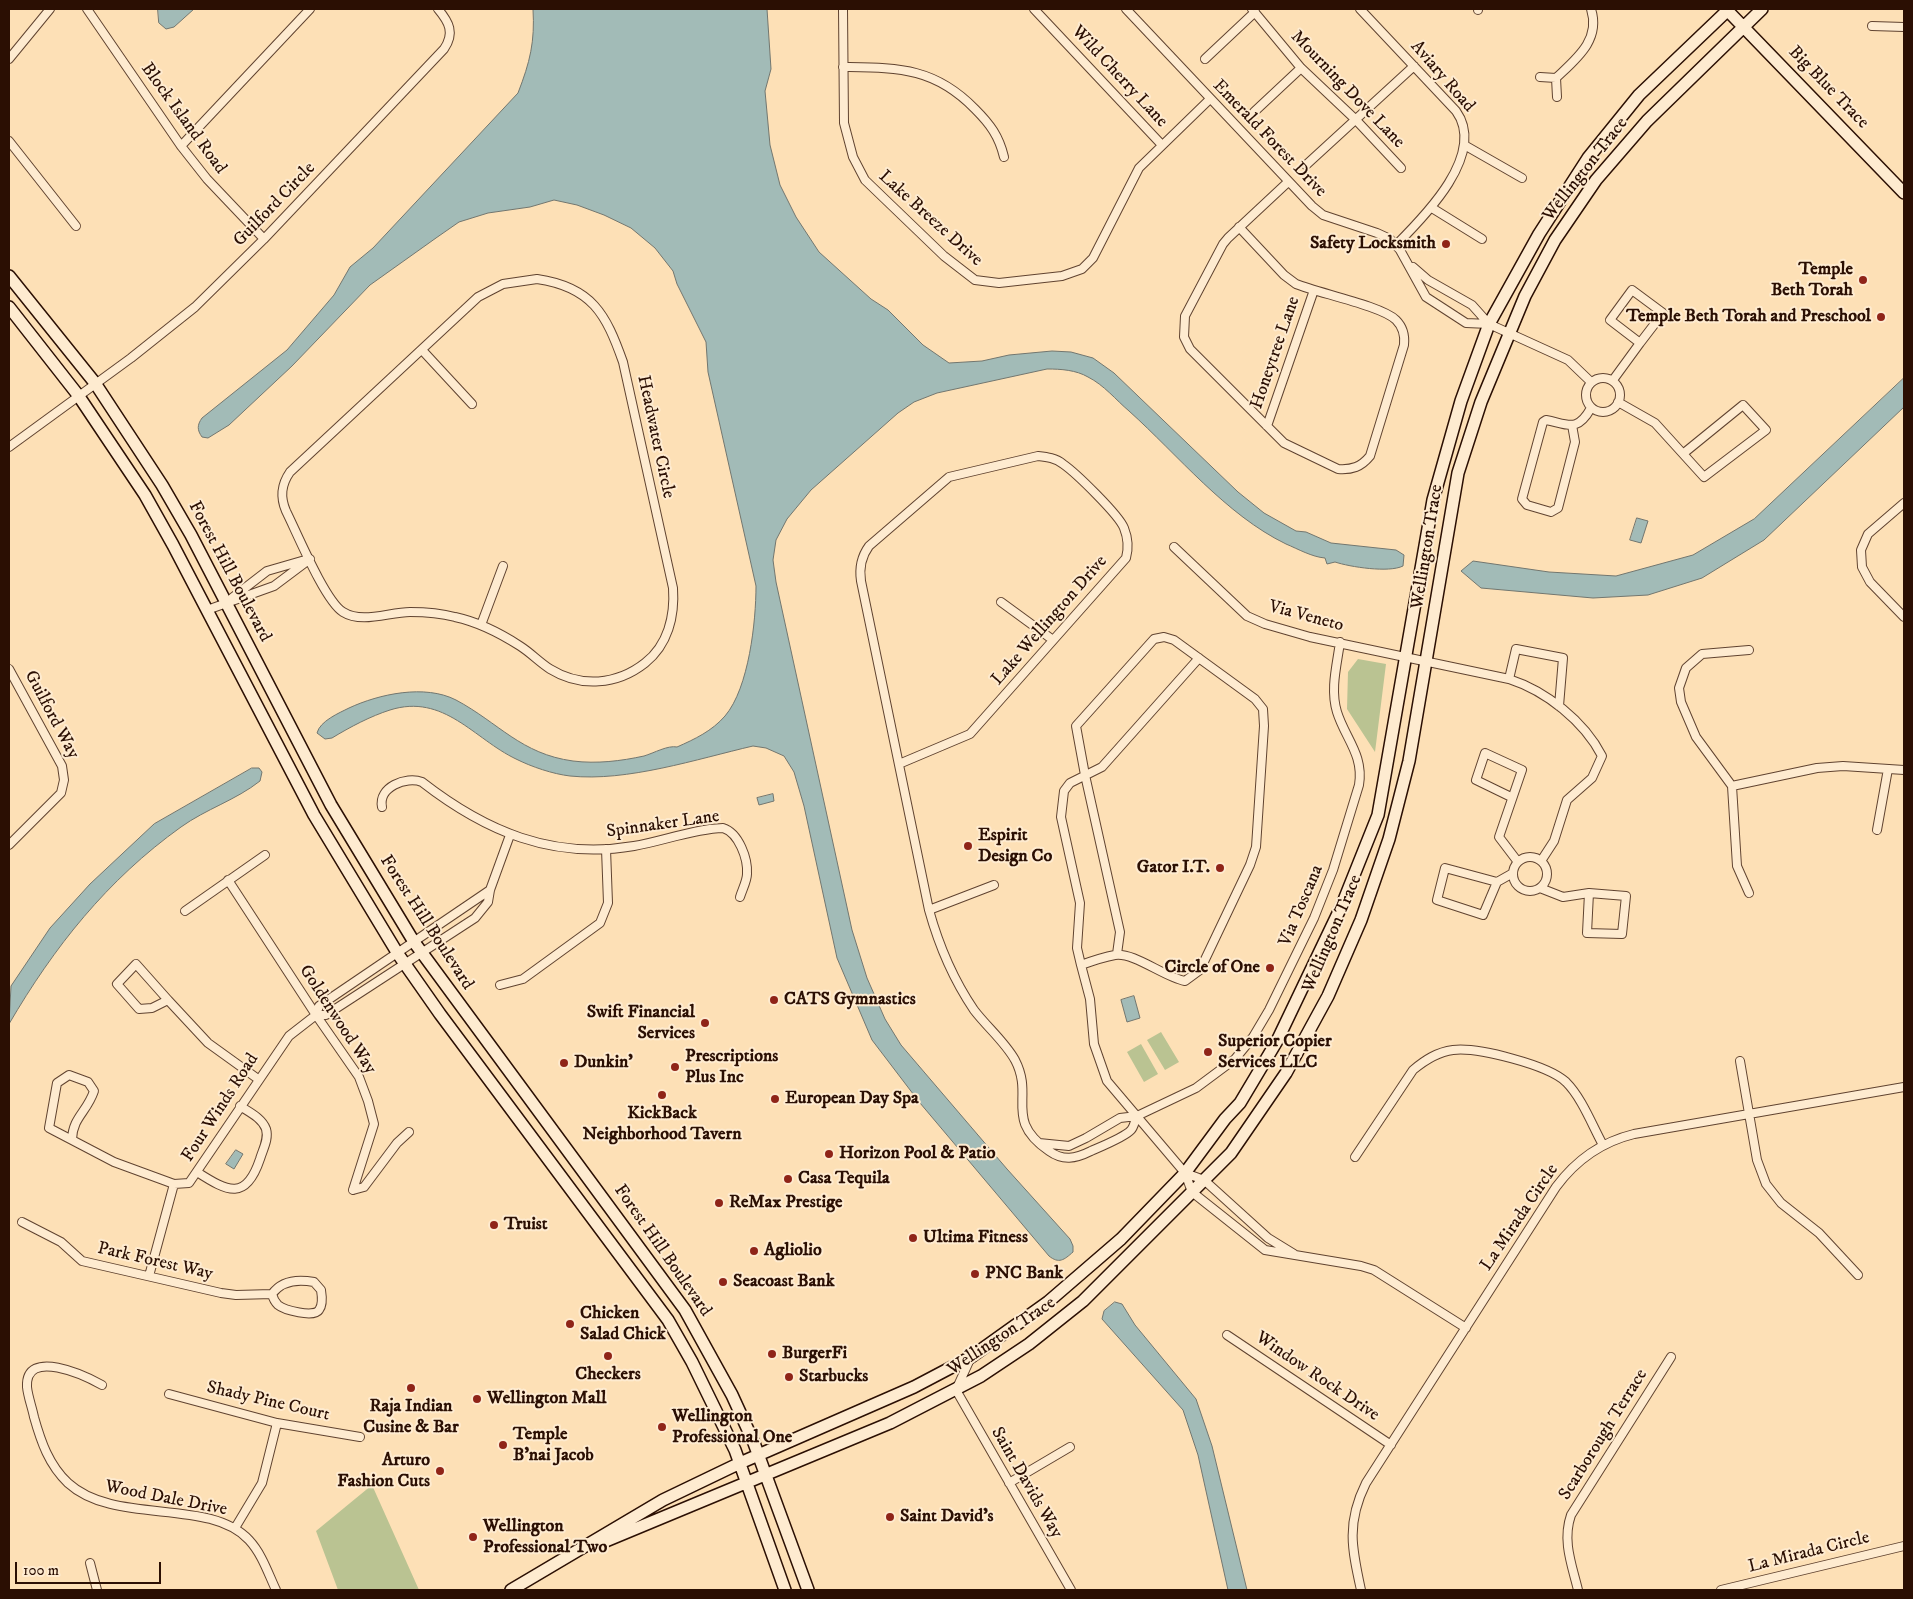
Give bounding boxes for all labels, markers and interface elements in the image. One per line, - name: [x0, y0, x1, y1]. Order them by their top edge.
- street label: Wild Cherry Lane: [1066, 22, 1172, 132]
- street label: Mourning Dove Lane: [1285, 27, 1409, 153]
- street label: Aviary Road: [1405, 37, 1479, 117]
- street label: Big Blue Trace: [1783, 42, 1873, 134]
- street label: Block Island Road: [136, 59, 230, 179]
- street label: Emerald Forest Drive: [1207, 76, 1331, 202]
- street label: Wellington Trace: [1539, 114, 1633, 226]
- street label: Guilford Circle: [229, 158, 321, 252]
- street label: Lake Breeze Drive: [873, 167, 987, 271]
- place label: Safety Locksmith: [1310, 233, 1436, 255]
- marker: Safety Locksmith: [1440, 238, 1452, 250]
- place label: Temple Beth Torah: [1771, 259, 1853, 302]
- marker: Temple Beth Torah: [1857, 274, 1869, 286]
- street label: Honeytree Lane: [1247, 294, 1305, 412]
- place label: Temple Beth Torah and Preschool: [1626, 306, 1871, 328]
- marker: Temple Beth Torah and Preschool: [1875, 311, 1887, 323]
- street label: Headwater Circle: [631, 373, 679, 501]
- street label: Wellington Trace: [1407, 483, 1449, 611]
- street label: Forest Hill Boulevard: [183, 498, 275, 646]
- street label: Lake Wellington Drive: [988, 552, 1112, 690]
- street label: Via Veneto: [1266, 597, 1346, 637]
- street label: Guilford Way: [19, 667, 83, 763]
- street label: Spinnaker Lane: [605, 806, 721, 844]
- place label: Espirit Design Co: [978, 825, 1052, 868]
- marker: Espirit Design Co: [962, 840, 974, 852]
- street label: Forest Hill Boulevard: [374, 852, 478, 994]
- place label: Gator I.T.: [1137, 857, 1210, 879]
- marker: Gator I.T.: [1214, 862, 1226, 874]
- street label: Via Toscana: [1275, 862, 1329, 950]
- street label: Wellington Trace: [1298, 872, 1368, 996]
- place label: Circle of One: [1165, 957, 1260, 979]
- street label: Goldenwood Way: [294, 961, 380, 1079]
- marker: Circle of One: [1264, 962, 1276, 974]
- place label: CATS Gymnastics: [784, 989, 916, 1011]
- marker: CATS Gymnastics: [768, 994, 780, 1006]
- place label: Swift Financial Services: [587, 1002, 695, 1044]
- marker: Swift Financial Services: [699, 1017, 711, 1029]
- place label: Superior Copier Services LLC: [1218, 1031, 1332, 1074]
- place label: Prescriptions Plus Inc: [685, 1046, 778, 1088]
- marker: Superior Copier Services LLC: [1202, 1046, 1214, 1058]
- street label: Four Winds Road: [178, 1050, 264, 1166]
- place label: Dunkin': [574, 1052, 633, 1074]
- marker: Dunkin': [558, 1057, 570, 1069]
- marker: Prescriptions Plus Inc: [669, 1061, 681, 1073]
- place label: European Day Spa: [785, 1088, 919, 1110]
- marker: KickBack Neighborhood Tavern: [656, 1089, 668, 1101]
- marker: European Day Spa: [769, 1093, 781, 1105]
- place label: KickBack Neighborhood Tavern: [582, 1103, 742, 1146]
- place label: Horizon Pool & Patio: [839, 1143, 995, 1165]
- marker: Horizon Pool & Patio: [823, 1148, 835, 1160]
- street label: La Mirada Circle: [1476, 1161, 1564, 1275]
- place label: Casa Tequila: [798, 1168, 890, 1190]
- marker: Casa Tequila: [782, 1173, 794, 1185]
- street label: Forest Hill Boulevard: [608, 1181, 716, 1321]
- place label: ReMax Prestige: [729, 1192, 842, 1214]
- marker: ReMax Prestige: [713, 1197, 725, 1209]
- place label: Truist: [504, 1214, 548, 1236]
- marker: Truist: [488, 1219, 500, 1231]
- place label: Ultima Fitness: [923, 1227, 1028, 1249]
- marker: Ultima Fitness: [907, 1232, 919, 1244]
- street label: Park Forest Way: [95, 1238, 215, 1286]
- place label: Agliolio: [764, 1240, 822, 1262]
- marker: Agliolio: [748, 1245, 760, 1257]
- place label: PNC Bank: [985, 1263, 1063, 1285]
- marker: PNC Bank: [969, 1268, 981, 1280]
- place label: Seacoast Bank: [733, 1271, 835, 1293]
- marker: Seacoast Bank: [717, 1276, 729, 1288]
- street label: Wellington Trace: [944, 1293, 1060, 1381]
- place label: Chicken Salad Chick: [580, 1303, 666, 1346]
- marker: Chicken Salad Chick: [564, 1318, 576, 1330]
- street label: Window Rock Drive: [1251, 1328, 1383, 1426]
- place label: BurgerFi: [782, 1343, 847, 1365]
- marker: BurgerFi: [766, 1348, 778, 1360]
- marker: Checkers: [602, 1350, 614, 1362]
- place label: Checkers: [575, 1364, 641, 1386]
- place label: Starbucks: [799, 1366, 868, 1388]
- street label: Scarborough Terrace: [1555, 1366, 1653, 1504]
- marker: Starbucks: [783, 1371, 795, 1383]
- street label: Shady Pine Court: [204, 1377, 332, 1427]
- marker: Raja Indian Cusine & Bar: [405, 1382, 417, 1394]
- place label: Wellington Mall: [487, 1388, 606, 1410]
- marker: Wellington Mall: [471, 1393, 483, 1405]
- place label: Raja Indian Cusine & Bar: [363, 1396, 459, 1438]
- place label: Wellington Professional One: [672, 1406, 792, 1448]
- marker: Wellington Professional One: [656, 1421, 668, 1433]
- place label: Temple B'nai Jacob: [513, 1424, 594, 1466]
- street label: Saint Davids Way: [986, 1424, 1066, 1542]
- marker: Temple B'nai Jacob: [497, 1439, 509, 1451]
- place label: Arturo Fashion Cuts: [337, 1450, 430, 1492]
- marker: Arturo Fashion Cuts: [434, 1465, 446, 1477]
- street label: Wood Dale Drive: [103, 1477, 229, 1521]
- place label: Saint David's: [900, 1506, 994, 1528]
- marker: Saint David's: [884, 1511, 896, 1523]
- place label: Wellington Professional Two: [483, 1516, 607, 1558]
- street label: La Mirada Circle: [1746, 1528, 1872, 1578]
- marker: Wellington Professional Two: [467, 1531, 479, 1543]
- scale bar: [18, 1552, 164, 1584]
- text: 100 m: [23, 1561, 59, 1580]

